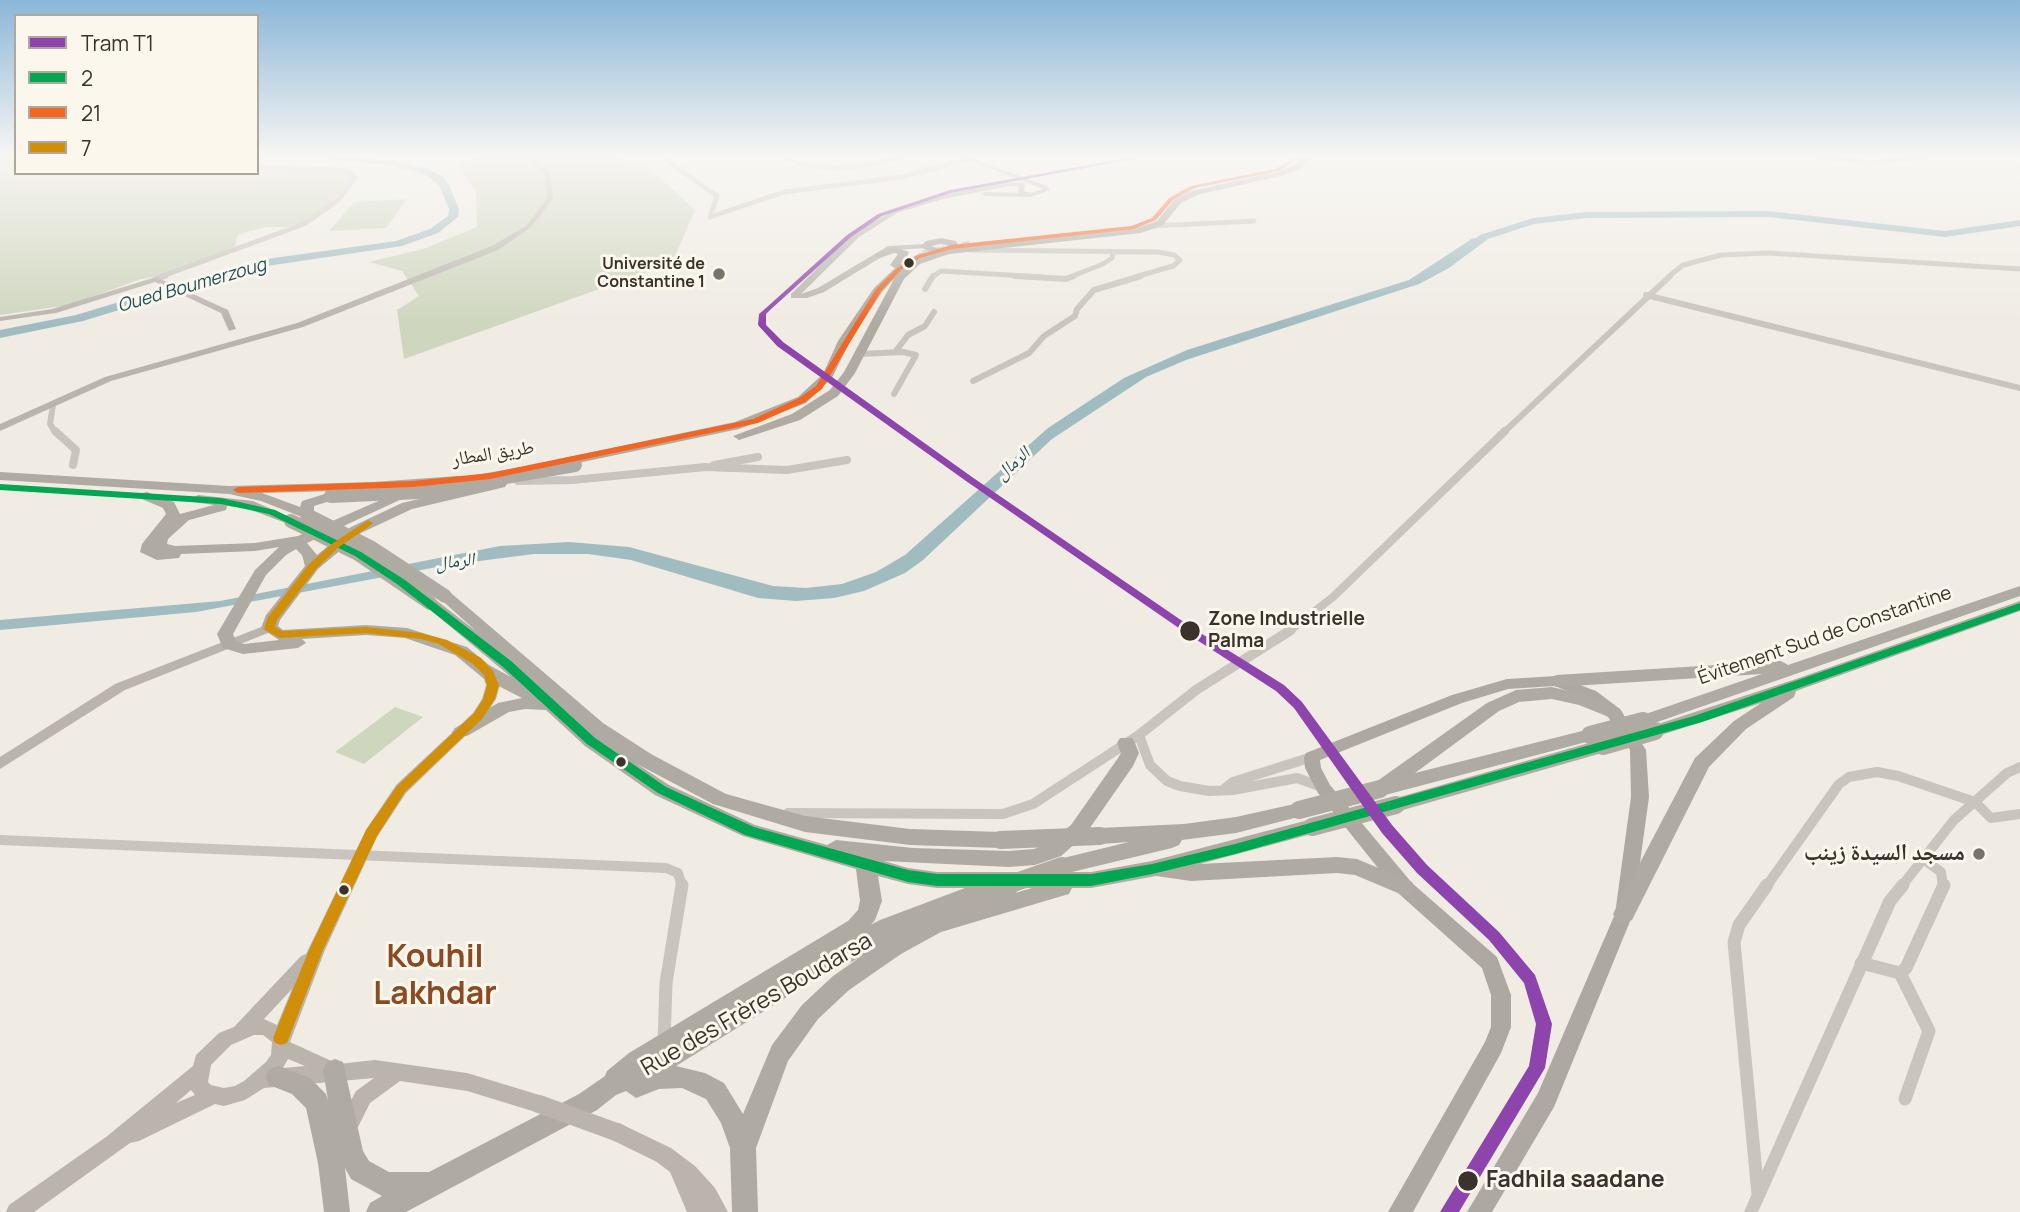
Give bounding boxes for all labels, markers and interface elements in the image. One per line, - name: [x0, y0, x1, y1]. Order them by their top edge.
- legend: [14, 14, 259, 175]
- text: Tram T1: [81, 29, 154, 57]
- text: 2: [81, 64, 93, 92]
- text: 21: [81, 99, 101, 127]
- text: 7: [81, 134, 92, 162]
- water label: Oued Boumerzoug: [115, 254, 269, 318]
- place label: Université de Constantine 1: [597, 255, 705, 293]
- unlabelled marker: [902, 256, 916, 270]
- marker: Université de Constantine 1: [711, 266, 727, 282]
- street label: طريق المطار: [450, 436, 536, 472]
- water label: الرمال: [991, 443, 1035, 485]
- water label: الرمال: [434, 549, 476, 575]
- street label: Évitement Sud de Constantine: [1695, 582, 1955, 690]
- place label: Zone Industrielle Palma: [1208, 609, 1365, 653]
- marker: Zone Industrielle Palma: [1178, 619, 1202, 643]
- unlabelled marker: [614, 755, 628, 769]
- place label: مسجد السيدة زينب: [1804, 840, 1965, 868]
- marker: مسجد السيدة زينب: [1971, 846, 1987, 862]
- unlabelled marker: [337, 883, 351, 897]
- street label: Rue des Frères Boudarsa: [637, 928, 877, 1082]
- district label: Kouhil Lakhdar: [373, 939, 497, 1014]
- place label: Fadhila saadane: [1486, 1167, 1665, 1195]
- marker: Fadhila saadane: [1456, 1169, 1480, 1193]

